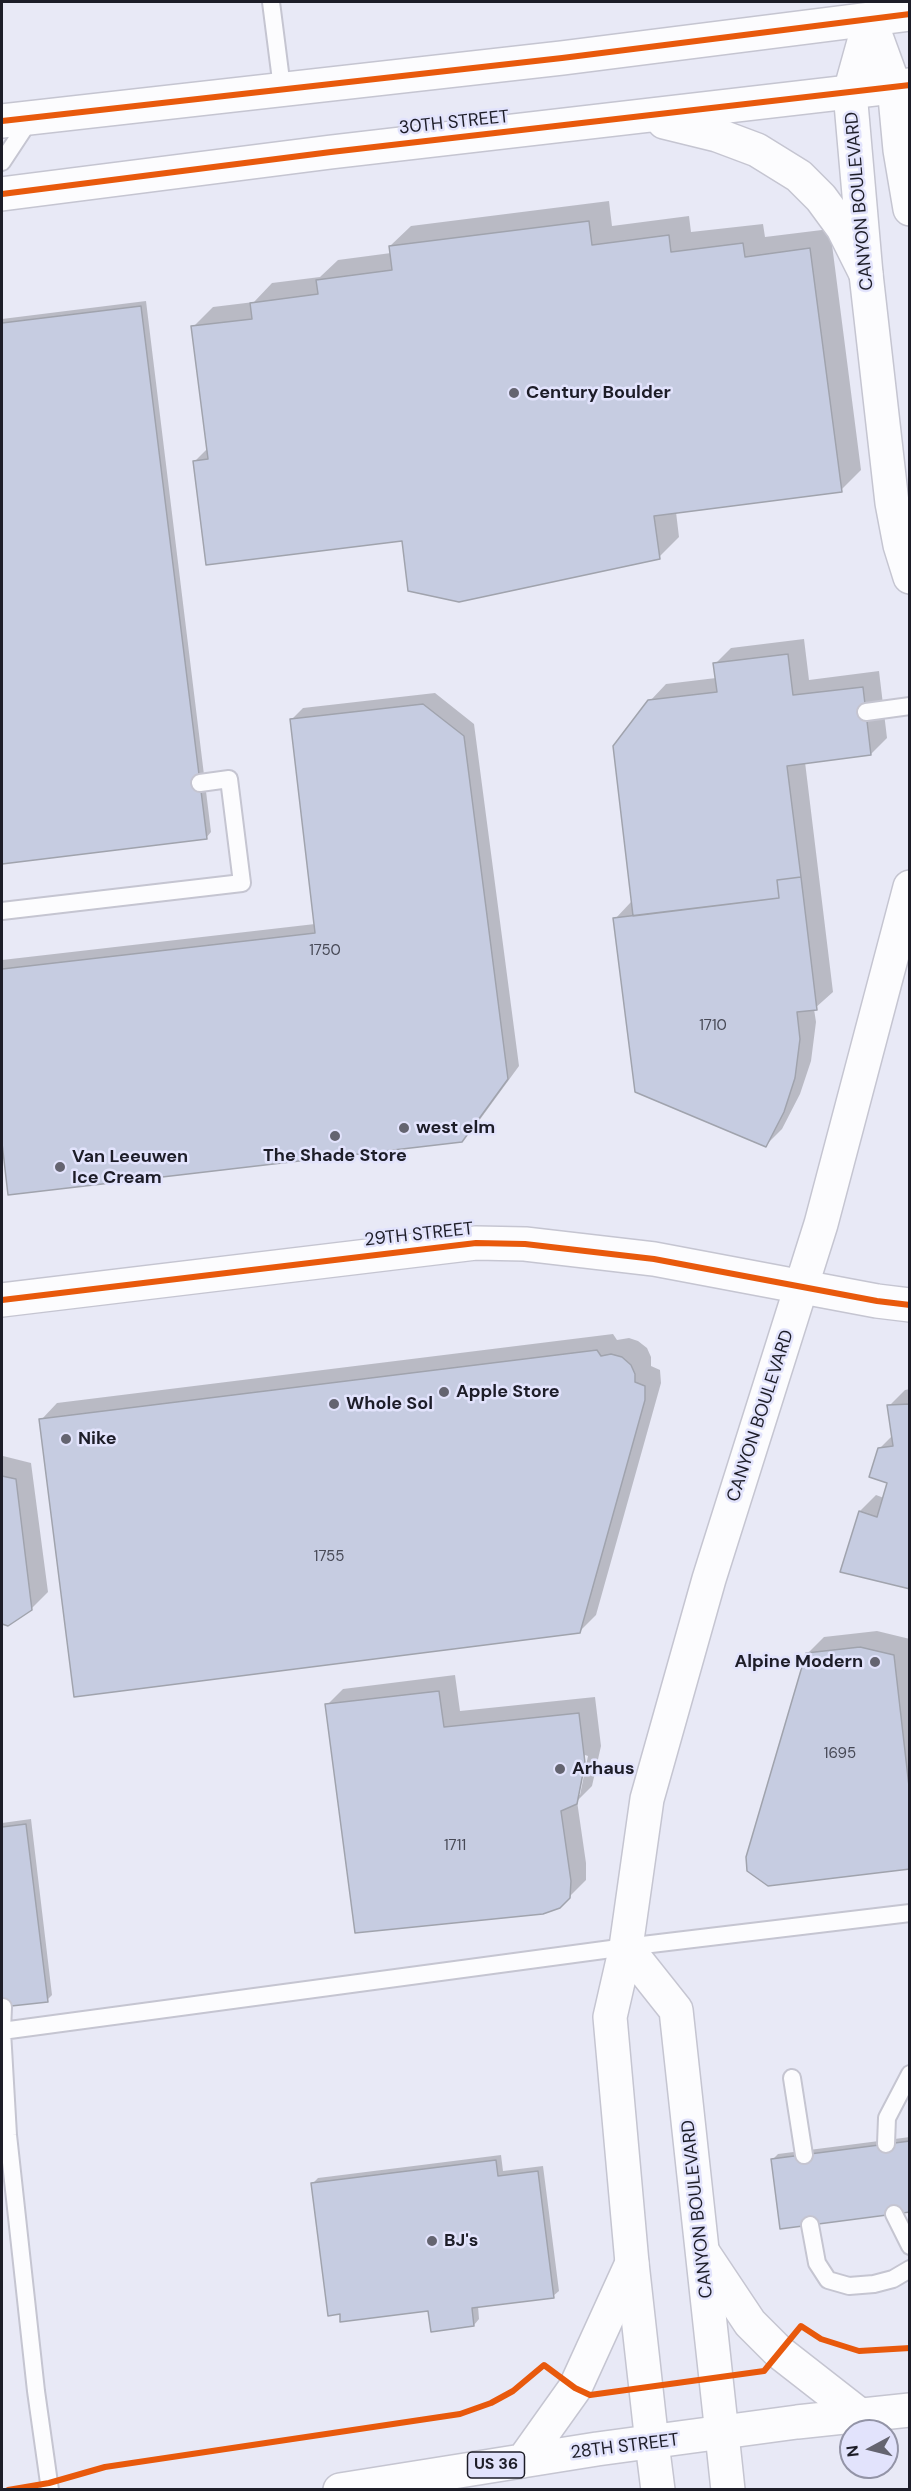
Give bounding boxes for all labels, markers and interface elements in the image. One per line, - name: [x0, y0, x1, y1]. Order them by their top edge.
- street label: 30TH STREET: [398, 106, 510, 140]
- street label: CANYON BOULEVARD: [841, 111, 879, 291]
- place label: Century Boulder: [526, 382, 671, 404]
- marker: Century Boulder: [507, 386, 521, 400]
- house number: 1750: [309, 942, 341, 960]
- house number: 1710: [699, 1017, 727, 1035]
- place label: west elm: [416, 1117, 495, 1139]
- marker: west elm: [397, 1121, 411, 1135]
- marker: The Shade Store: [328, 1129, 342, 1143]
- place label: The Shade Store: [263, 1145, 407, 1167]
- place label: Van Leeuwen Ice Cream: [72, 1146, 188, 1188]
- marker: Van Leeuwen Ice Cream: [53, 1160, 67, 1174]
- street label: 29TH STREET: [363, 1219, 475, 1251]
- street label: CANYON BOULEVARD: [723, 1327, 799, 1505]
- place label: Apple Store: [456, 1381, 560, 1403]
- marker: Apple Store: [437, 1385, 451, 1399]
- place label: Whole Sol: [346, 1393, 433, 1415]
- marker: Whole Sol: [327, 1397, 341, 1411]
- place label: Nike: [78, 1428, 117, 1450]
- marker: Nike: [59, 1432, 73, 1446]
- house number: 1755: [314, 1548, 344, 1566]
- place label: Alpine Modern: [735, 1651, 863, 1673]
- marker: Alpine Modern: [868, 1655, 882, 1669]
- house number: 1695: [824, 1745, 856, 1763]
- place label: Arhaus: [572, 1758, 634, 1780]
- marker: Arhaus: [553, 1762, 567, 1776]
- house number: 1711: [444, 1837, 466, 1855]
- street label: CANYON BOULEVARD: [678, 2119, 718, 2299]
- place label: BJ's: [444, 2230, 478, 2252]
- marker: BJ's: [425, 2234, 439, 2248]
- north arrow: [839, 2419, 899, 2479]
- street label: 28TH STREET: [570, 2430, 680, 2464]
- text: N: [841, 2444, 864, 2458]
- road number: US 36: [468, 2452, 524, 2478]

